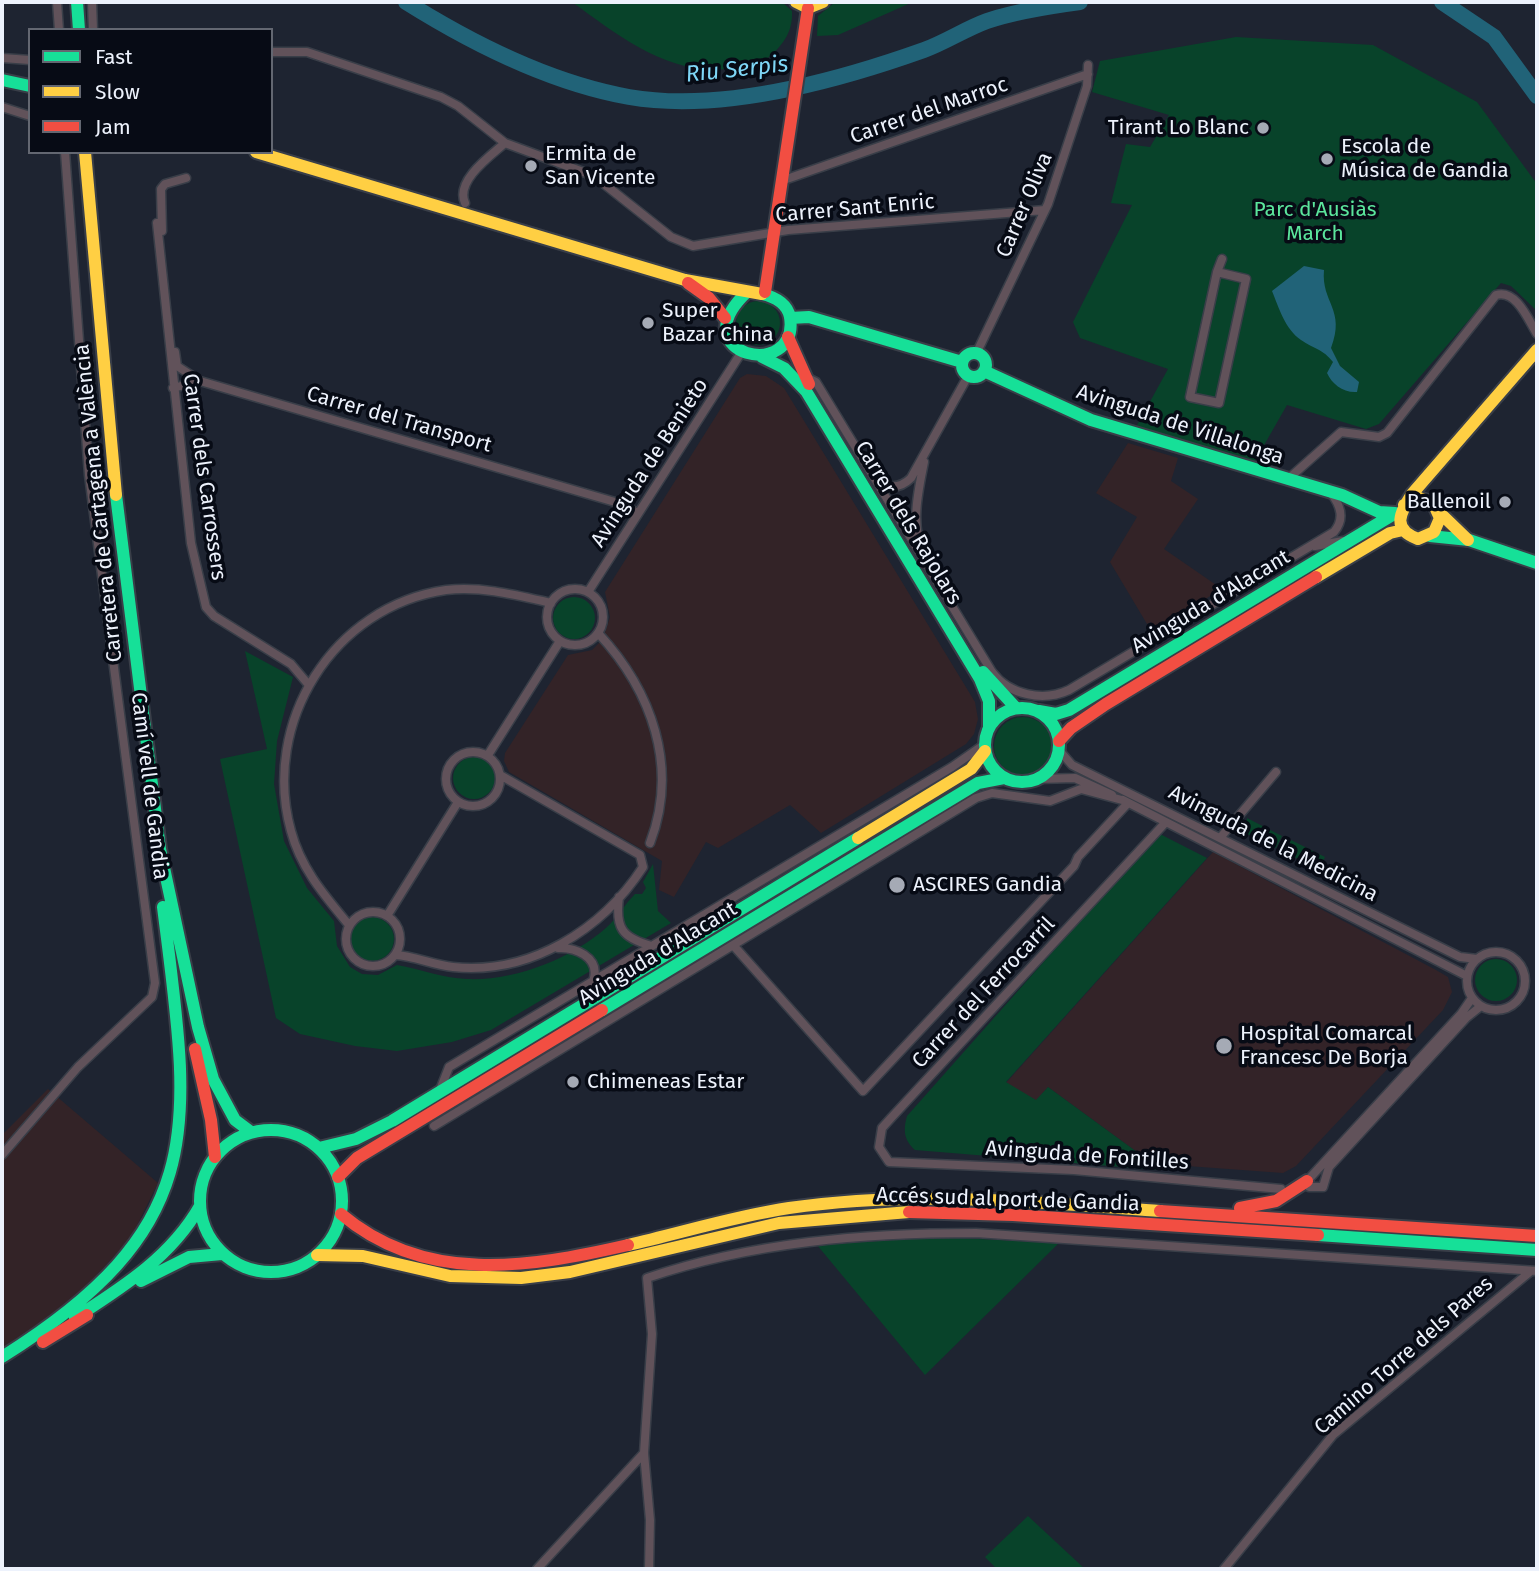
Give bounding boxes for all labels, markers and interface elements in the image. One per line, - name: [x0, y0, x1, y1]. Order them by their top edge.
- legend: [28, 28, 273, 154]
- text: Fast: [95, 44, 133, 70]
- water label: Riu Serpis: [684, 51, 790, 89]
- street label: Carrer del Marroc: [847, 72, 1011, 150]
- text: Slow: [95, 79, 140, 105]
- text: Jam: [95, 114, 131, 140]
- place label: Tirant Lo Blanc: [1108, 115, 1249, 141]
- marker: Tirant Lo Blanc: [1255, 120, 1271, 136]
- place label: Escola de Música de Gandia: [1341, 134, 1509, 184]
- place label: Ermita de San Vicente: [545, 141, 655, 191]
- street label: Carrer Oliva: [992, 149, 1058, 261]
- marker: Escola de Música de Gandia: [1319, 151, 1335, 167]
- marker: Ermita de San Vicente: [523, 158, 539, 174]
- street label: Carrer Sant Enric: [775, 190, 935, 228]
- park label: Parc d'Ausiàs March: [1253, 197, 1377, 247]
- place label: Super Bazar China: [662, 298, 774, 348]
- marker: Super Bazar China: [640, 315, 656, 331]
- street label: Carretera de Cartagena a València: [70, 343, 128, 663]
- street label: Carrer dels Carrossers: [177, 372, 231, 582]
- street label: Avinguda de Benieto: [586, 374, 714, 552]
- street label: Avinguda de Villalonga: [1073, 380, 1287, 470]
- street label: Carrer del Transport: [304, 382, 494, 458]
- street label: Carrer dels Rajolars: [849, 437, 967, 609]
- place label: Ballenoil: [1407, 489, 1491, 515]
- marker: Ballenoil: [1497, 494, 1513, 510]
- street label: Avinguda d'Alacant: [1127, 545, 1295, 659]
- street label: Camí vell de Gandia: [125, 691, 173, 881]
- street label: Avinguda de la Medicina: [1164, 780, 1382, 908]
- place label: ASCIRES Gandia: [913, 872, 1062, 898]
- marker: ASCIRES Gandia: [887, 875, 907, 895]
- street label: Avinguda d'Alacant: [574, 897, 742, 1011]
- street label: Carrer del Ferrocarril: [907, 912, 1061, 1074]
- place label: Hospital Comarcal Francesc De Borja: [1240, 1021, 1413, 1071]
- marker: Hospital Comarcal Francesc De Borja: [1214, 1036, 1234, 1056]
- place label: Chimeneas Estar: [587, 1069, 744, 1095]
- marker: Chimeneas Estar: [565, 1074, 581, 1090]
- street label: Avinguda de Fontilles: [984, 1136, 1190, 1176]
- street label: Accés sud al port de Gandia: [876, 1183, 1140, 1217]
- street label: Camino Torre dels Pares: [1310, 1272, 1498, 1440]

